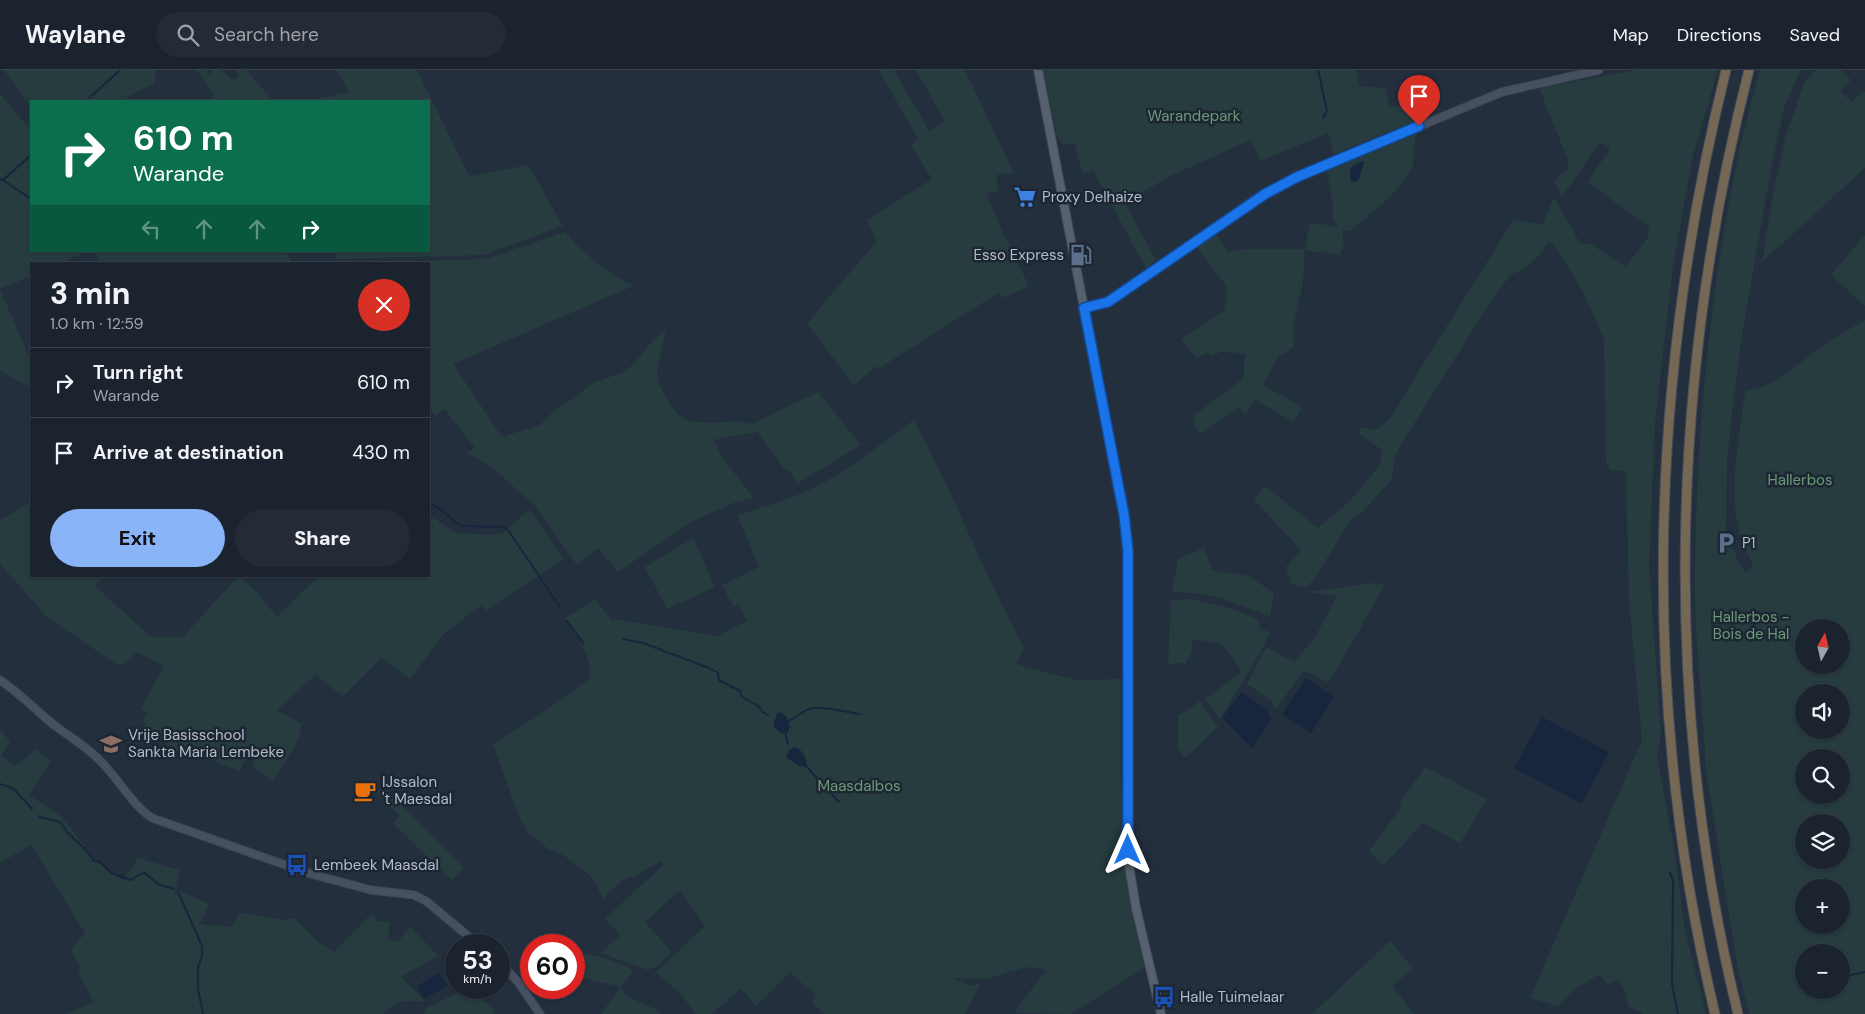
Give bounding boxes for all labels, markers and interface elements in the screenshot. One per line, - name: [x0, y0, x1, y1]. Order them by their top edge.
- search box: [156, 12, 506, 57]
- text: Waylane: [25, 19, 126, 50]
- icon: search: [174, 21, 202, 49]
- text: Search here: [214, 22, 319, 47]
- text: Map: [1613, 23, 1649, 47]
- text: Directions: [1677, 23, 1762, 47]
- text: Saved: [1790, 23, 1840, 47]
- pin: [1398, 75, 1440, 126]
- icon: arrive: [1405, 82, 1433, 110]
- park label: Warandepark: [1148, 106, 1241, 126]
- text: 610 m: [133, 115, 234, 161]
- icon: right: [50, 120, 115, 185]
- text: Warande: [133, 159, 224, 188]
- supermarket icon: Proxy Delhaize: [1012, 184, 1038, 210]
- place label: Proxy Delhaize: [1042, 187, 1142, 207]
- icon: left: [137, 215, 165, 243]
- icon: ahead: [190, 215, 218, 243]
- icon: ahead: [243, 215, 271, 243]
- icon: right: [296, 215, 324, 243]
- fuel station icon: Esso Express: [1068, 242, 1094, 268]
- place label: Esso Express: [973, 245, 1064, 265]
- text: 3 min: [50, 274, 130, 313]
- button: close: [358, 279, 410, 331]
- text: 1.0 km · 12:59: [50, 313, 144, 334]
- text: Turn right: [93, 360, 183, 385]
- icon: right: [50, 369, 78, 397]
- text: 610 m: [357, 370, 410, 395]
- text: Warande: [93, 385, 159, 406]
- icon: arrive: [50, 439, 78, 467]
- text: Arrive at destination: [93, 440, 284, 465]
- text: 430 m: [352, 440, 410, 465]
- park label: Hallerbos: [1768, 470, 1832, 490]
- button: Exit: [50, 509, 225, 567]
- button: Share: [235, 509, 410, 567]
- parking icon: P1: [1713, 530, 1739, 556]
- place label: P1: [1742, 533, 1755, 553]
- park label: Hallerbos - Bois de Hal: [1712, 607, 1790, 644]
- north arrow: [1795, 619, 1850, 674]
- map controls: [1795, 619, 1850, 999]
- button: sound: [1795, 684, 1850, 739]
- place label: Vrije Basisschool Sankta Maria Lembeke: [128, 725, 284, 762]
- school or university icon: Vrije Basisschool Sankta Maria Lembeke: [98, 731, 124, 757]
- button: search: [1795, 749, 1850, 804]
- place label: IJssalon 't Maesdal: [382, 772, 452, 809]
- park label: Maasdalbos: [817, 776, 901, 796]
- cafe icon: IJssalon 't Maesdal: [352, 778, 378, 804]
- button: layers: [1795, 814, 1850, 869]
- position arrow: [1101, 823, 1153, 875]
- bus stop icon: Lembeek Maasdal: [284, 852, 310, 878]
- place label: Lembeek Maasdal: [314, 855, 439, 875]
- button: +: [1795, 879, 1850, 934]
- speed limit sign: 60: [520, 934, 585, 999]
- text: 53: [462, 944, 493, 977]
- button: −: [1795, 944, 1850, 999]
- text: km/h: [463, 971, 492, 987]
- bus stop icon: Halle Tuimelaar: [1151, 984, 1177, 1010]
- place label: Halle Tuimelaar: [1180, 987, 1285, 1007]

